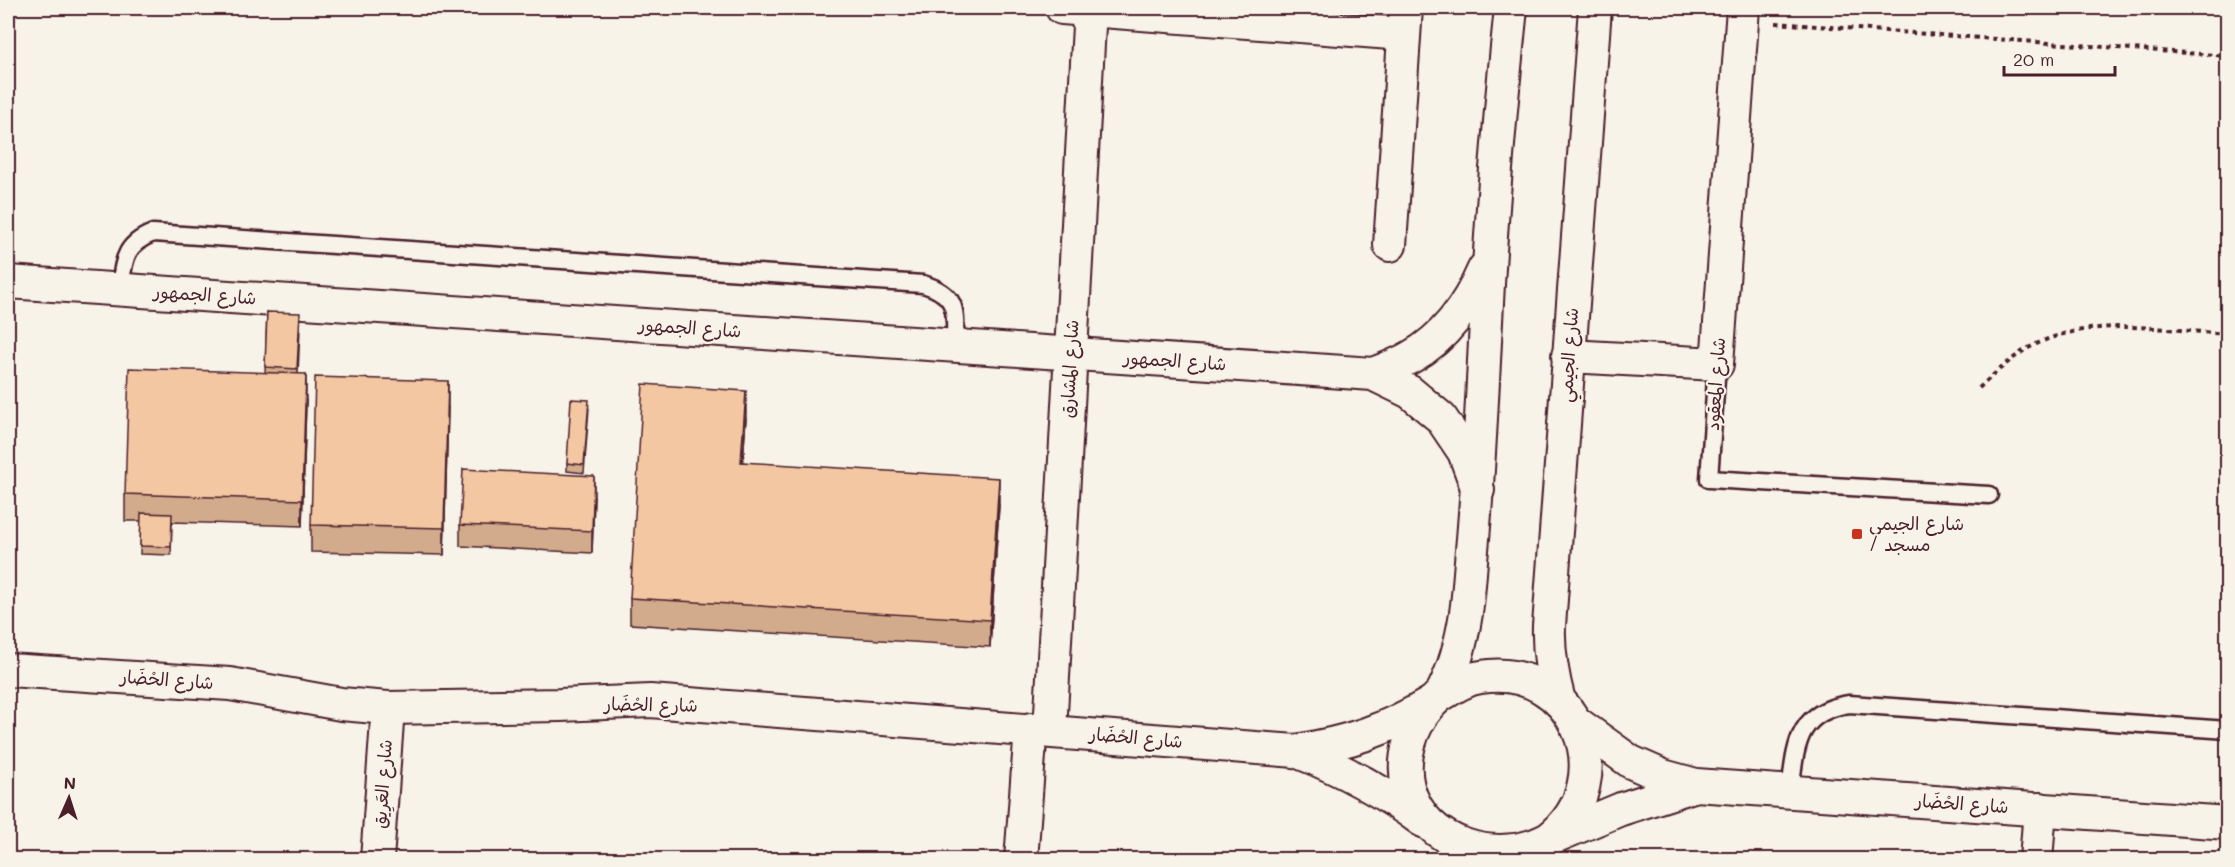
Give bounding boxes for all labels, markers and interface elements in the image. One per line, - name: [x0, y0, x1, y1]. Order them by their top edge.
- scale bar: [2004, 39, 2115, 77]
- text: 20 m: [2013, 47, 2054, 71]
- street label: شارع الجمهور: [151, 278, 257, 311]
- street label: شارع الجيمي: [1553, 307, 1588, 404]
- street label: شارع الجمهور: [636, 311, 742, 344]
- street label: شارع المشارق: [1054, 319, 1085, 419]
- street label: شارع المعقود: [1700, 336, 1731, 432]
- street label: شارع الجمهور: [1121, 344, 1227, 377]
- place label: شارع الجيمي / مسجد: [1869, 511, 1964, 556]
- marker: شارع الجيمي / مسجد: [1850, 527, 1864, 541]
- street label: شارع الحْضَار: [118, 664, 215, 695]
- street label: شارع الحْضَار: [602, 691, 698, 718]
- street label: شارع الحْضَار: [1086, 721, 1184, 754]
- street label: شارع العَرِيق: [367, 739, 399, 829]
- north arrow: [39, 768, 99, 828]
- text: N: [63, 772, 76, 793]
- street label: شارع الحْضَار: [1913, 788, 2010, 819]

